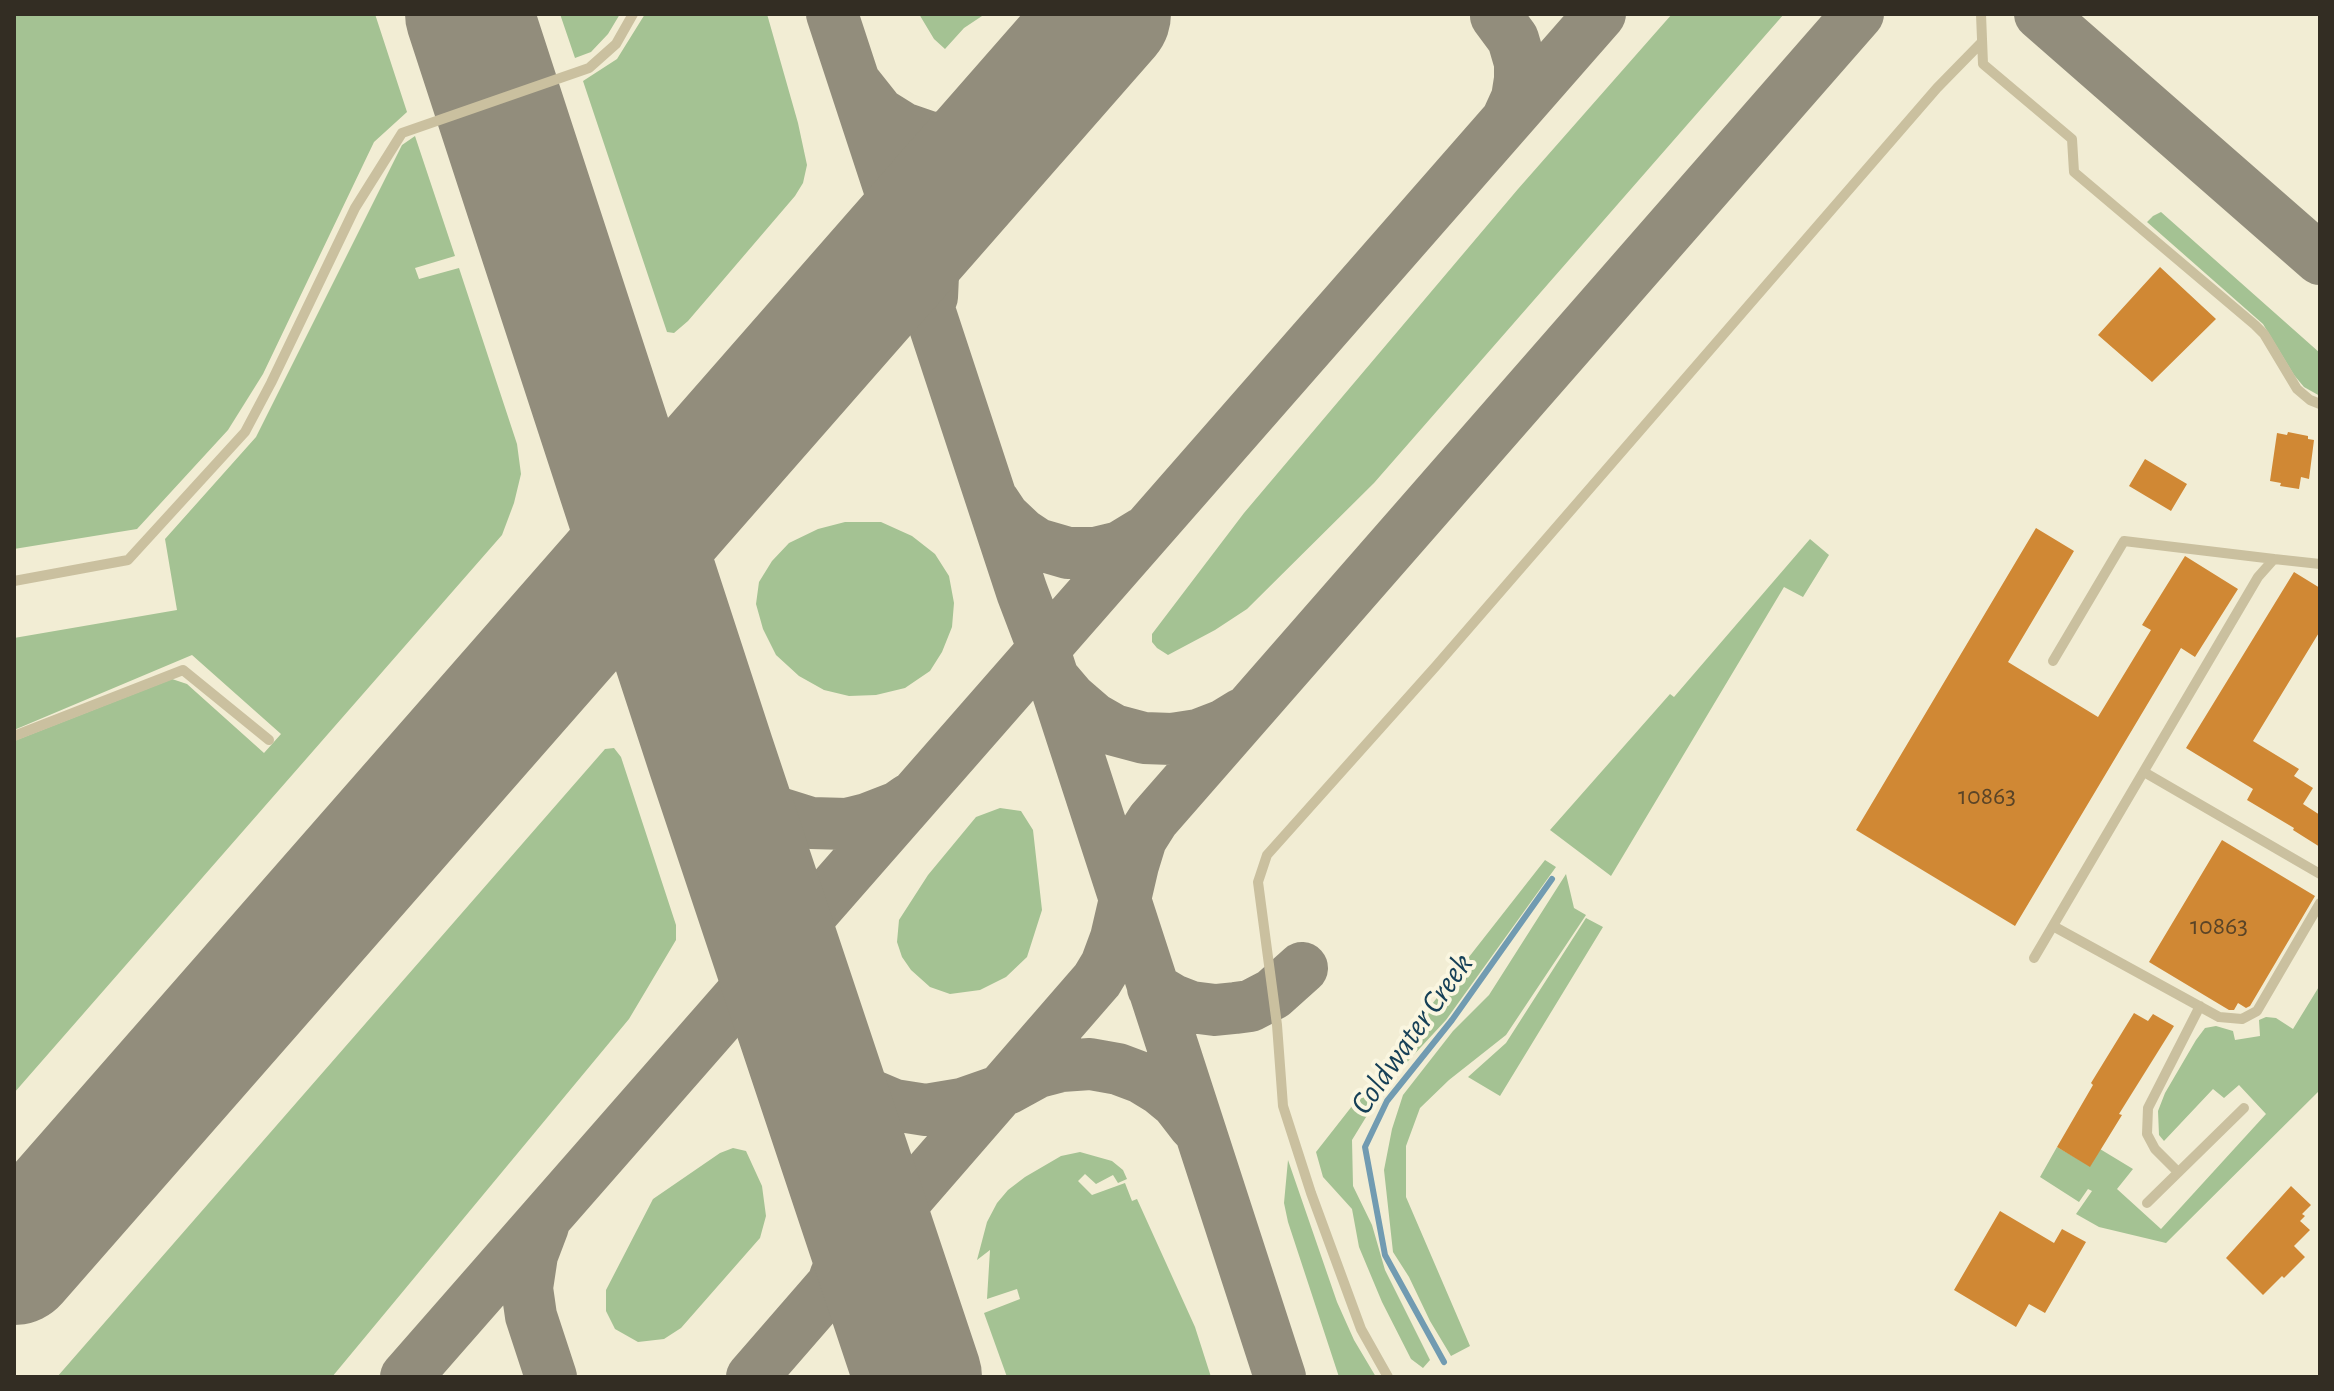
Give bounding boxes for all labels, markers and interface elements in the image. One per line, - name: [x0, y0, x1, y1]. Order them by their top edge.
- house number: 10863: [1958, 780, 2016, 812]
- house number: 10863: [2190, 910, 2248, 942]
- water label: Coldwater Creek: [1342, 946, 1482, 1122]

